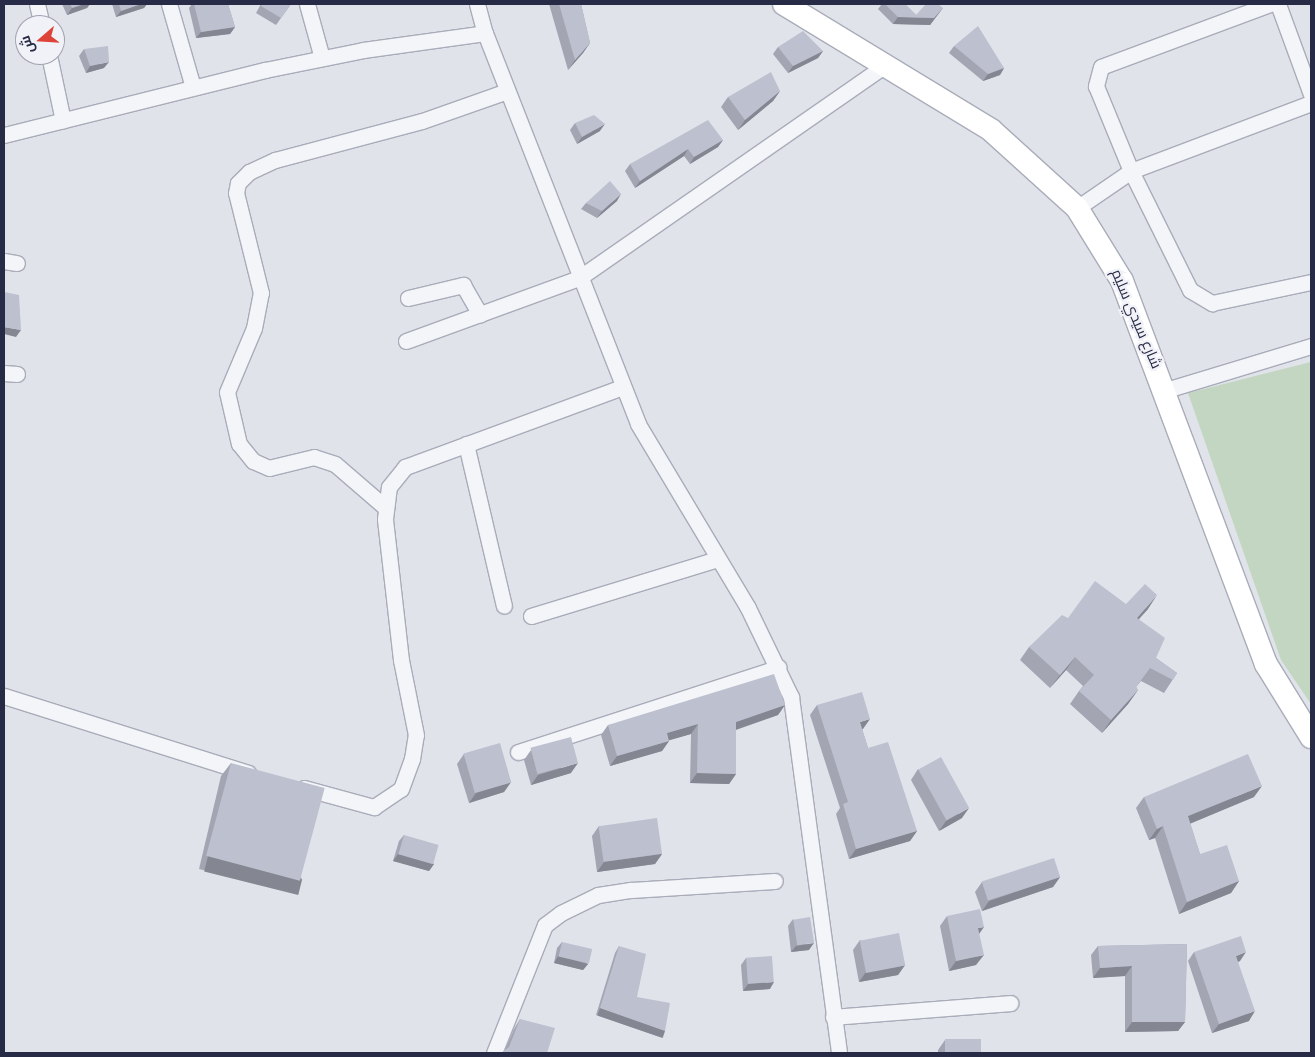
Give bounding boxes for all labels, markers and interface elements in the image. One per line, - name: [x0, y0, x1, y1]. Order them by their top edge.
- north arrow: [15, 15, 65, 65]
- text: ش: [15, 33, 38, 56]
- street label: شارع سيدي سليم: [1107, 266, 1165, 372]

